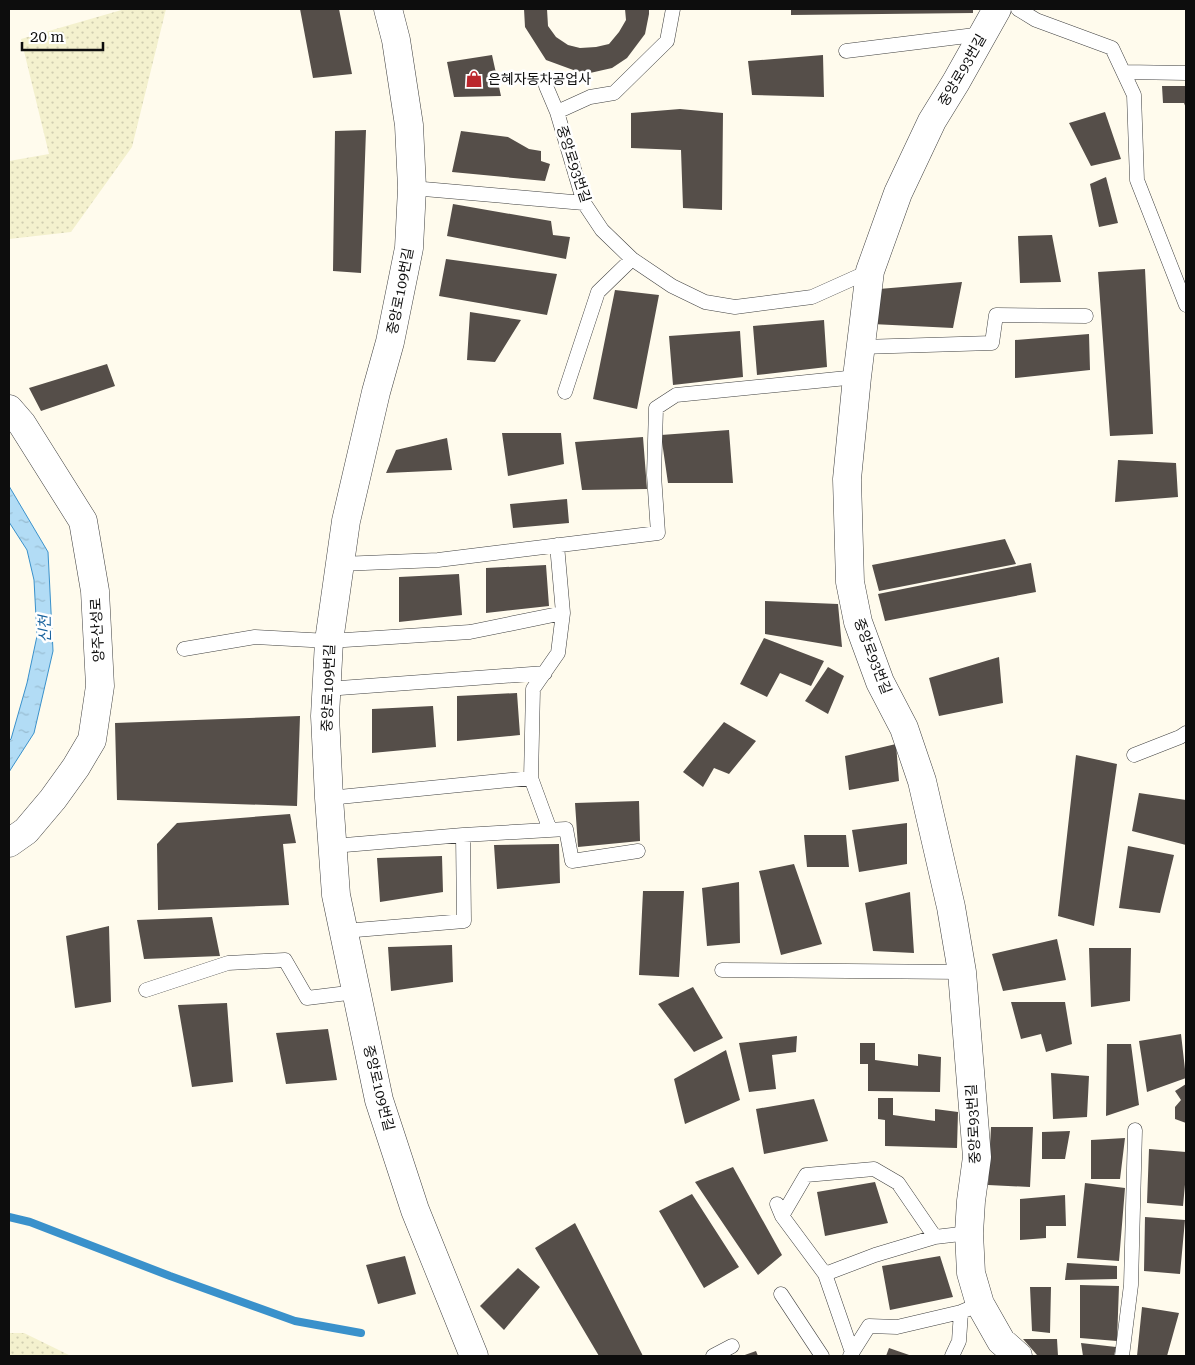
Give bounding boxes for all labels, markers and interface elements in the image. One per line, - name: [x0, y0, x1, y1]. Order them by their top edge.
- scale bar: [22, 20, 104, 52]
- text: 20 m: [30, 28, 65, 46]
- street label: 중앙로93번길: [935, 31, 989, 109]
- shop icon: 은혜자동차공업사: [464, 69, 484, 89]
- place label: 은혜자동차공업사: [488, 71, 591, 87]
- street label: 중앙로93번길: [554, 123, 594, 205]
- street label: 중앙로109번길: [384, 246, 416, 336]
- street label: 양주산성로: [87, 597, 107, 663]
- water label: 신천: [36, 613, 54, 643]
- street label: 중앙로93번길: [851, 616, 895, 696]
- street label: 중앙로109번길: [318, 644, 338, 732]
- street label: 중앙로109번길: [361, 1043, 397, 1133]
- street label: 중앙로93번길: [963, 1084, 983, 1164]

